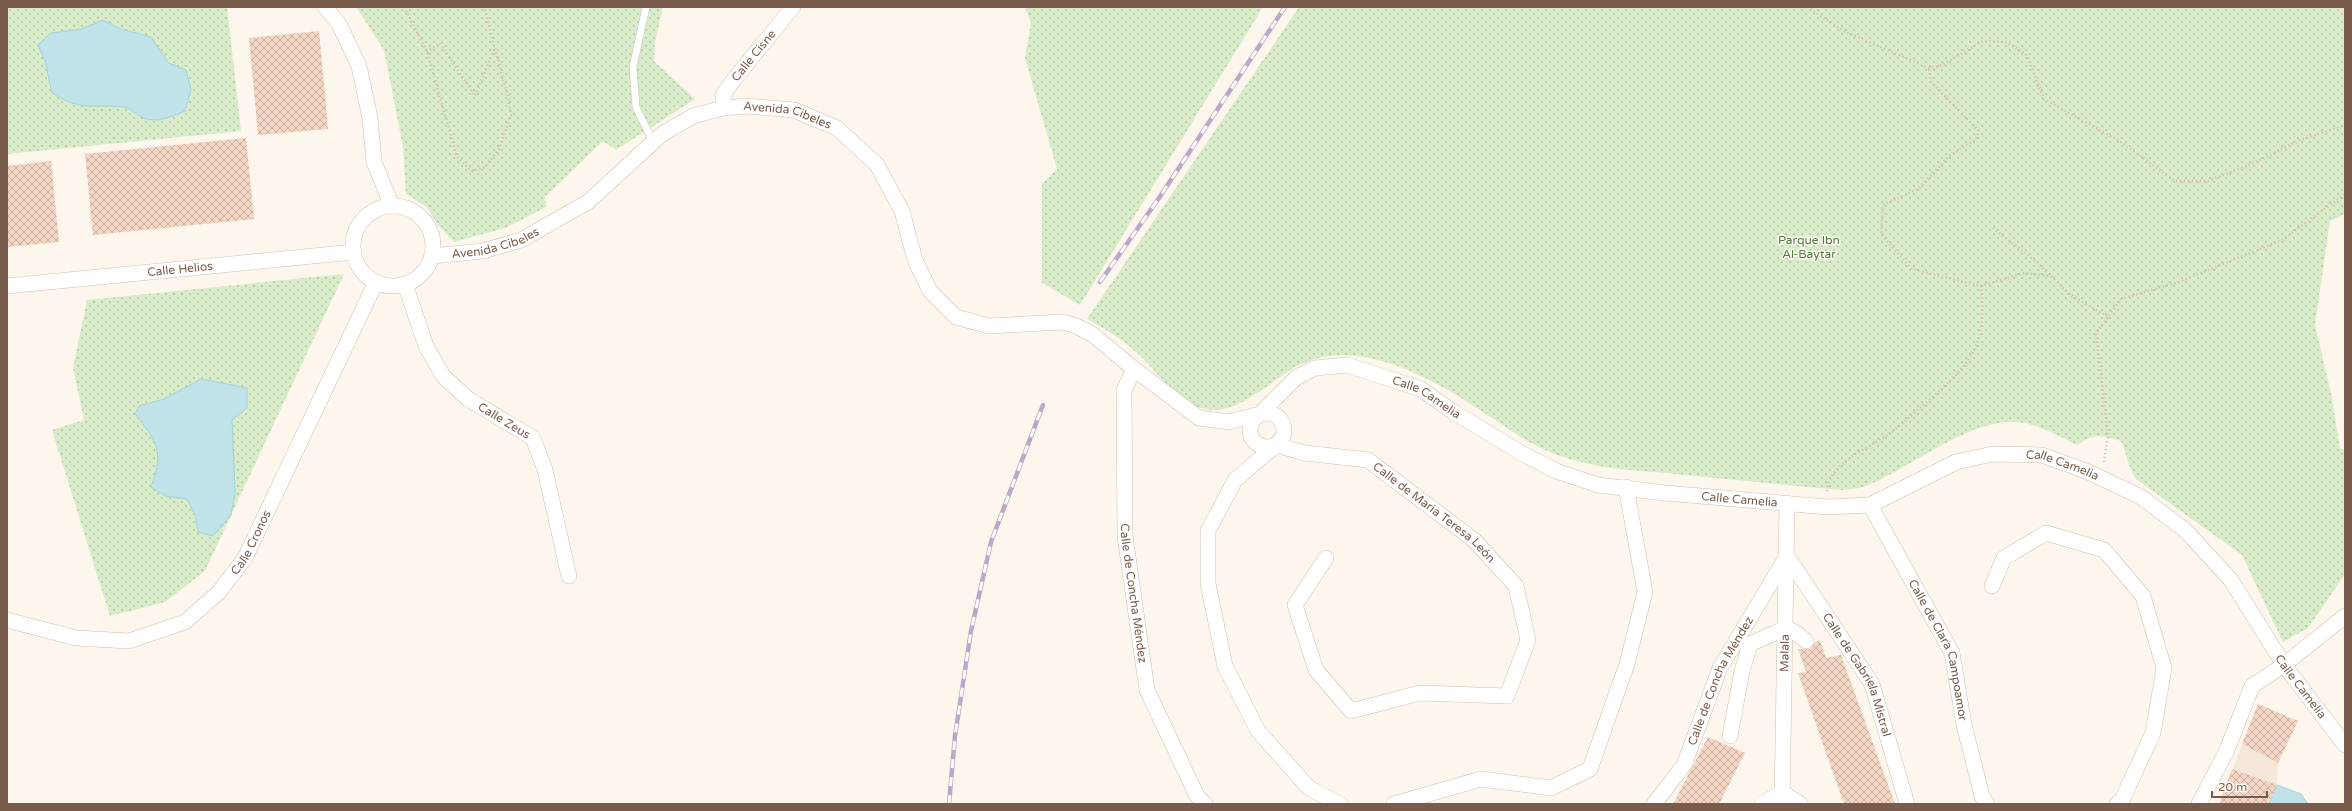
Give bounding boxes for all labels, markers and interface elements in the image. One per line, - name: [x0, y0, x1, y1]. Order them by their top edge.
- street label: Calle Cisne: [729, 27, 779, 84]
- street label: Avenida Cibeles: [743, 99, 834, 132]
- street label: Avenida Cibeles: [451, 224, 542, 261]
- park label: Parque Ibn Al-Baytar: [1778, 233, 1840, 261]
- street label: Calle Helios: [147, 259, 214, 279]
- street label: Calle Camelia: [1391, 373, 1463, 422]
- street label: Calle Zeus: [475, 400, 533, 442]
- street label: Calle Camelia: [2026, 448, 2101, 483]
- street label: Calle de Maria Teresa León: [1370, 459, 1498, 566]
- street label: Calle Camelia: [1701, 489, 1778, 510]
- street label: Calle Cronos: [228, 508, 274, 578]
- street label: Calle de Concha Méndez: [1118, 523, 1150, 664]
- street label: Calle de Clara Campoamor: [1906, 577, 1970, 722]
- street label: Calle de Gabriela Mistral: [1820, 610, 1894, 738]
- street label: Calle de Concha Méndez: [1685, 614, 1756, 747]
- street label: Malala: [1777, 634, 1792, 672]
- street label: Calle Camelia: [2272, 652, 2329, 721]
- scale bar: [2212, 773, 2267, 799]
- text: 20 m: [2218, 780, 2247, 794]

